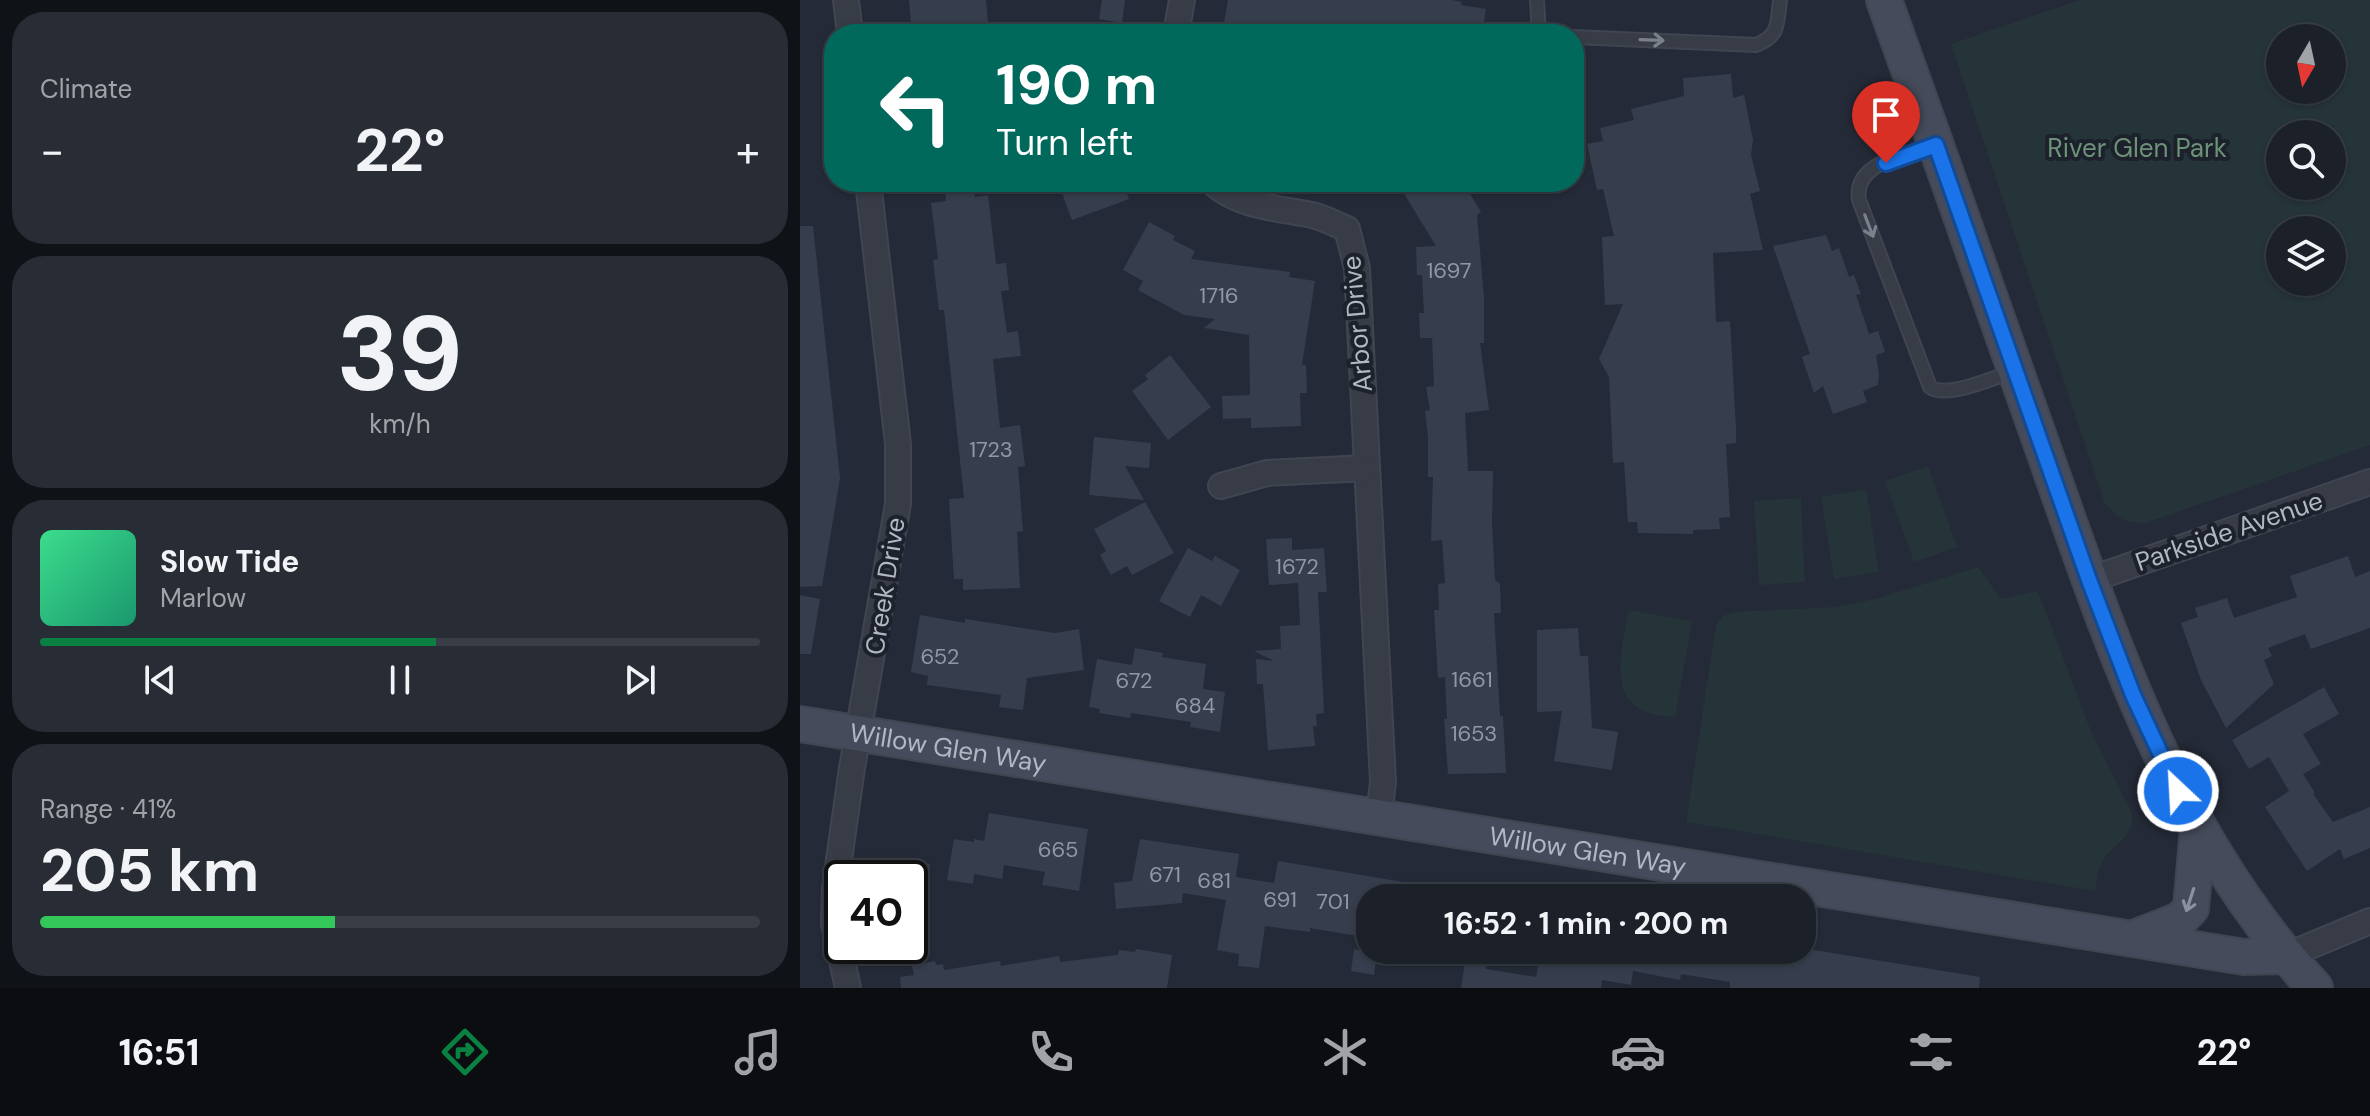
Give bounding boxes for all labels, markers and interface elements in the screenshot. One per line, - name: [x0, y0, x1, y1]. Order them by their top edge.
- north arrow: [2266, 24, 2346, 104]
- map controls: [2266, 24, 2346, 296]
- one-way arrow: [1638, 33, 1665, 48]
- text: 190 m: [996, 48, 1157, 121]
- icon: left: [864, 56, 968, 160]
- text: Climate: [40, 72, 132, 106]
- pin: [1852, 81, 1920, 163]
- icon: arrive: [1864, 93, 1908, 137]
- text: 22°: [354, 111, 446, 190]
- text: Turn left: [996, 119, 1133, 166]
- button: search: [2266, 120, 2346, 200]
- text: −: [40, 122, 64, 180]
- text: +: [736, 122, 760, 180]
- park label: River Glen Park: [2047, 131, 2227, 165]
- one-way arrow: [1863, 213, 1877, 238]
- button: layers: [2266, 216, 2346, 296]
- street label: Arbor Drive: [1334, 254, 1380, 394]
- house number: 1697: [1426, 256, 1472, 285]
- house number: 1716: [1199, 281, 1239, 310]
- text: 39: [337, 287, 463, 422]
- text: km/h: [369, 407, 431, 441]
- house number: 1723: [969, 435, 1013, 464]
- street label: Parkside Avenue: [2131, 483, 2327, 579]
- street label: Creek Drive: [857, 515, 913, 657]
- text: Slow Tide: [160, 542, 299, 581]
- house number: 1672: [1275, 552, 1319, 581]
- text: Marlow: [160, 581, 246, 615]
- house number: 652: [920, 642, 960, 671]
- icon: previous: [138, 658, 182, 702]
- icon: pause: [378, 658, 422, 702]
- icon: next: [618, 658, 662, 702]
- house number: 1661: [1451, 665, 1493, 694]
- house number: 672: [1115, 666, 1153, 695]
- house number: 684: [1175, 691, 1215, 720]
- street label: Willow Glen Way: [847, 715, 1049, 781]
- house number: 1653: [1451, 719, 1497, 748]
- position arrow: [2136, 749, 2220, 833]
- text: Range · 41%: [40, 792, 176, 826]
- street label: Willow Glen Way: [1487, 818, 1689, 884]
- text: 205 km: [40, 831, 259, 910]
- house number: 665: [1038, 835, 1078, 864]
- speed limit sign: 40: [824, 860, 928, 964]
- house number: 671: [1149, 860, 1181, 889]
- house number: 681: [1197, 866, 1231, 895]
- house number: 691: [1263, 885, 1297, 914]
- house number: 701: [1316, 887, 1350, 916]
- one-way arrow: [2182, 887, 2196, 912]
- text: 16:52 · 1 min · 200 m: [1444, 904, 1728, 943]
- icon: directions: [437, 1024, 493, 1080]
- icon: music: [730, 1024, 786, 1080]
- icon: phone: [1023, 1024, 1079, 1080]
- icon: climate: [1317, 1024, 1373, 1080]
- icon: car: [1610, 1024, 1666, 1080]
- icon: filters: [1903, 1024, 1959, 1080]
- text: 16:51: [119, 1029, 199, 1076]
- text: 22°: [2197, 1029, 2251, 1076]

